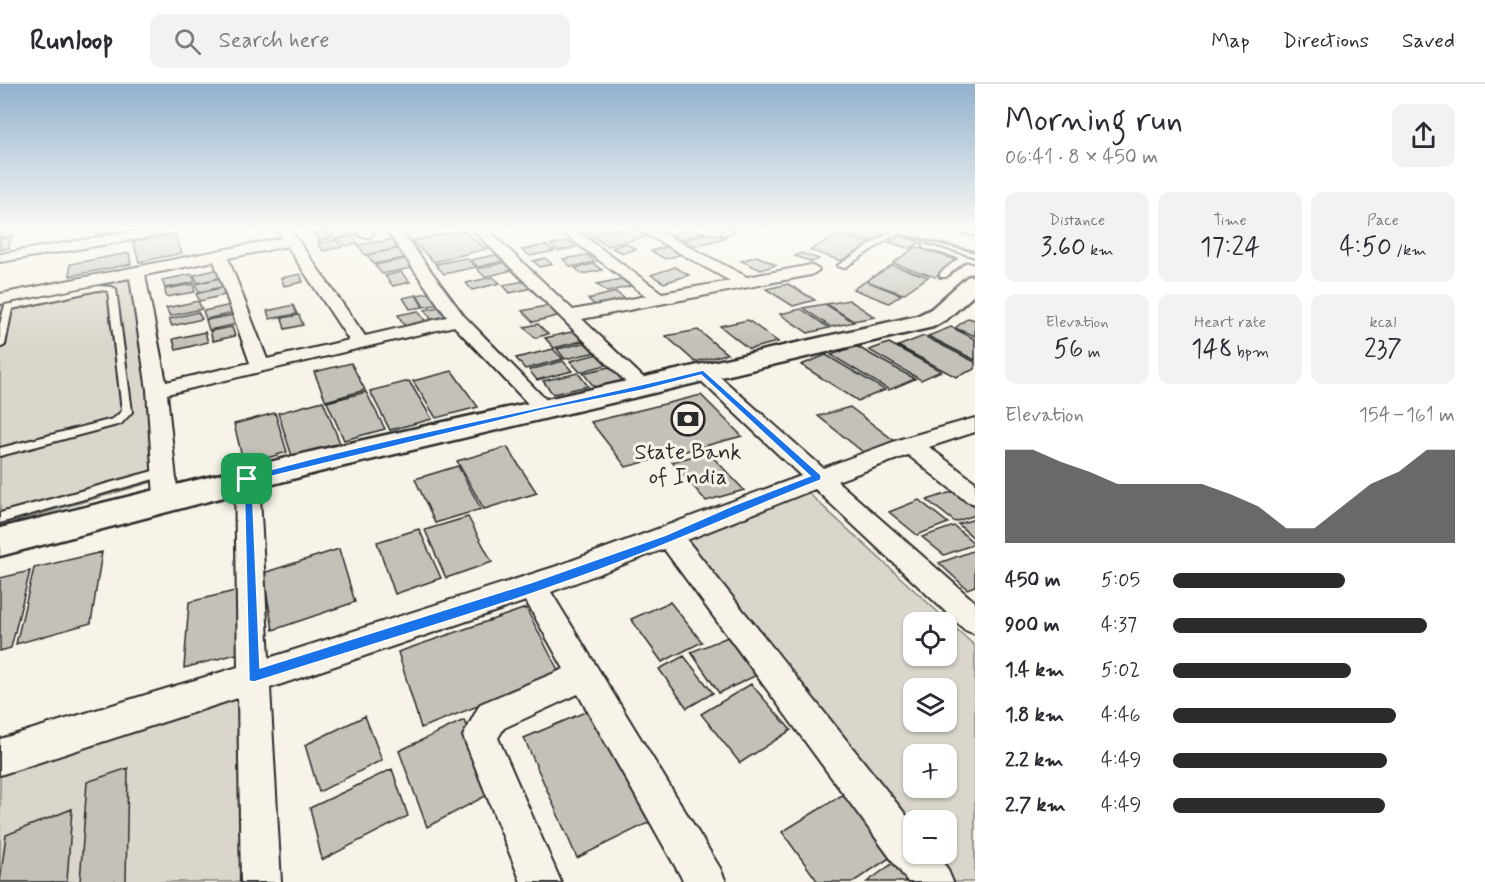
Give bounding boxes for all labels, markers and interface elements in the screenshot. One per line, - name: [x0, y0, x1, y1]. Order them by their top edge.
- search box: [150, 14, 570, 68]
- text: Runloop: [30, 23, 114, 60]
- icon: search: [171, 25, 204, 58]
- text: Search here: [219, 27, 329, 55]
- text: Map: [1211, 27, 1250, 55]
- text: Directions: [1283, 27, 1369, 55]
- text: Saved: [1402, 27, 1455, 55]
- text: Morning run: [1005, 99, 1183, 143]
- button: share: [1392, 104, 1455, 167]
- text: 06:41 · 8 × 450 m: [1005, 144, 1158, 171]
- text: Distance: [1049, 210, 1105, 231]
- text: Time: [1213, 210, 1247, 231]
- text: Pace: [1367, 210, 1399, 231]
- text: 3.60: [1040, 231, 1086, 265]
- text: 17:24: [1200, 231, 1260, 265]
- text: 4:50: [1339, 231, 1392, 265]
- text: km: [1086, 240, 1114, 261]
- text: /km: [1392, 240, 1427, 261]
- text: Elevation: [1046, 312, 1109, 333]
- text: Heart rate: [1194, 312, 1266, 333]
- text: kcal: [1370, 312, 1396, 333]
- text: 56: [1053, 333, 1083, 367]
- text: 148: [1191, 333, 1232, 367]
- text: 237: [1364, 333, 1402, 367]
- text: m: [1083, 342, 1101, 363]
- text: bpm: [1232, 342, 1269, 363]
- bank icon: State Bank of India: [670, 401, 706, 437]
- text: Elevation: [1005, 402, 1084, 429]
- text: 154–161 m: [1359, 402, 1455, 429]
- place label: State Bank of India: [635, 439, 742, 492]
- pin: [221, 453, 272, 504]
- icon: arrive: [230, 462, 263, 495]
- text: 450 m: [1005, 567, 1061, 594]
- text: 5:05: [1101, 567, 1140, 594]
- map controls: [903, 612, 957, 864]
- button: locate: [903, 612, 957, 666]
- text: 900 m: [1005, 612, 1060, 639]
- text: 4:37: [1101, 612, 1137, 639]
- text: 1.4 km: [1005, 657, 1064, 684]
- text: 5:02: [1101, 657, 1140, 684]
- button: layers: [903, 678, 957, 732]
- text: 1.8 km: [1005, 702, 1064, 729]
- text: 4:46: [1101, 702, 1141, 729]
- button: +: [903, 744, 957, 798]
- text: 2.2 km: [1005, 747, 1063, 774]
- text: 4:49: [1101, 747, 1142, 774]
- text: 2.7 km: [1005, 792, 1066, 819]
- text: 4:49: [1101, 792, 1142, 819]
- button: −: [903, 810, 957, 864]

